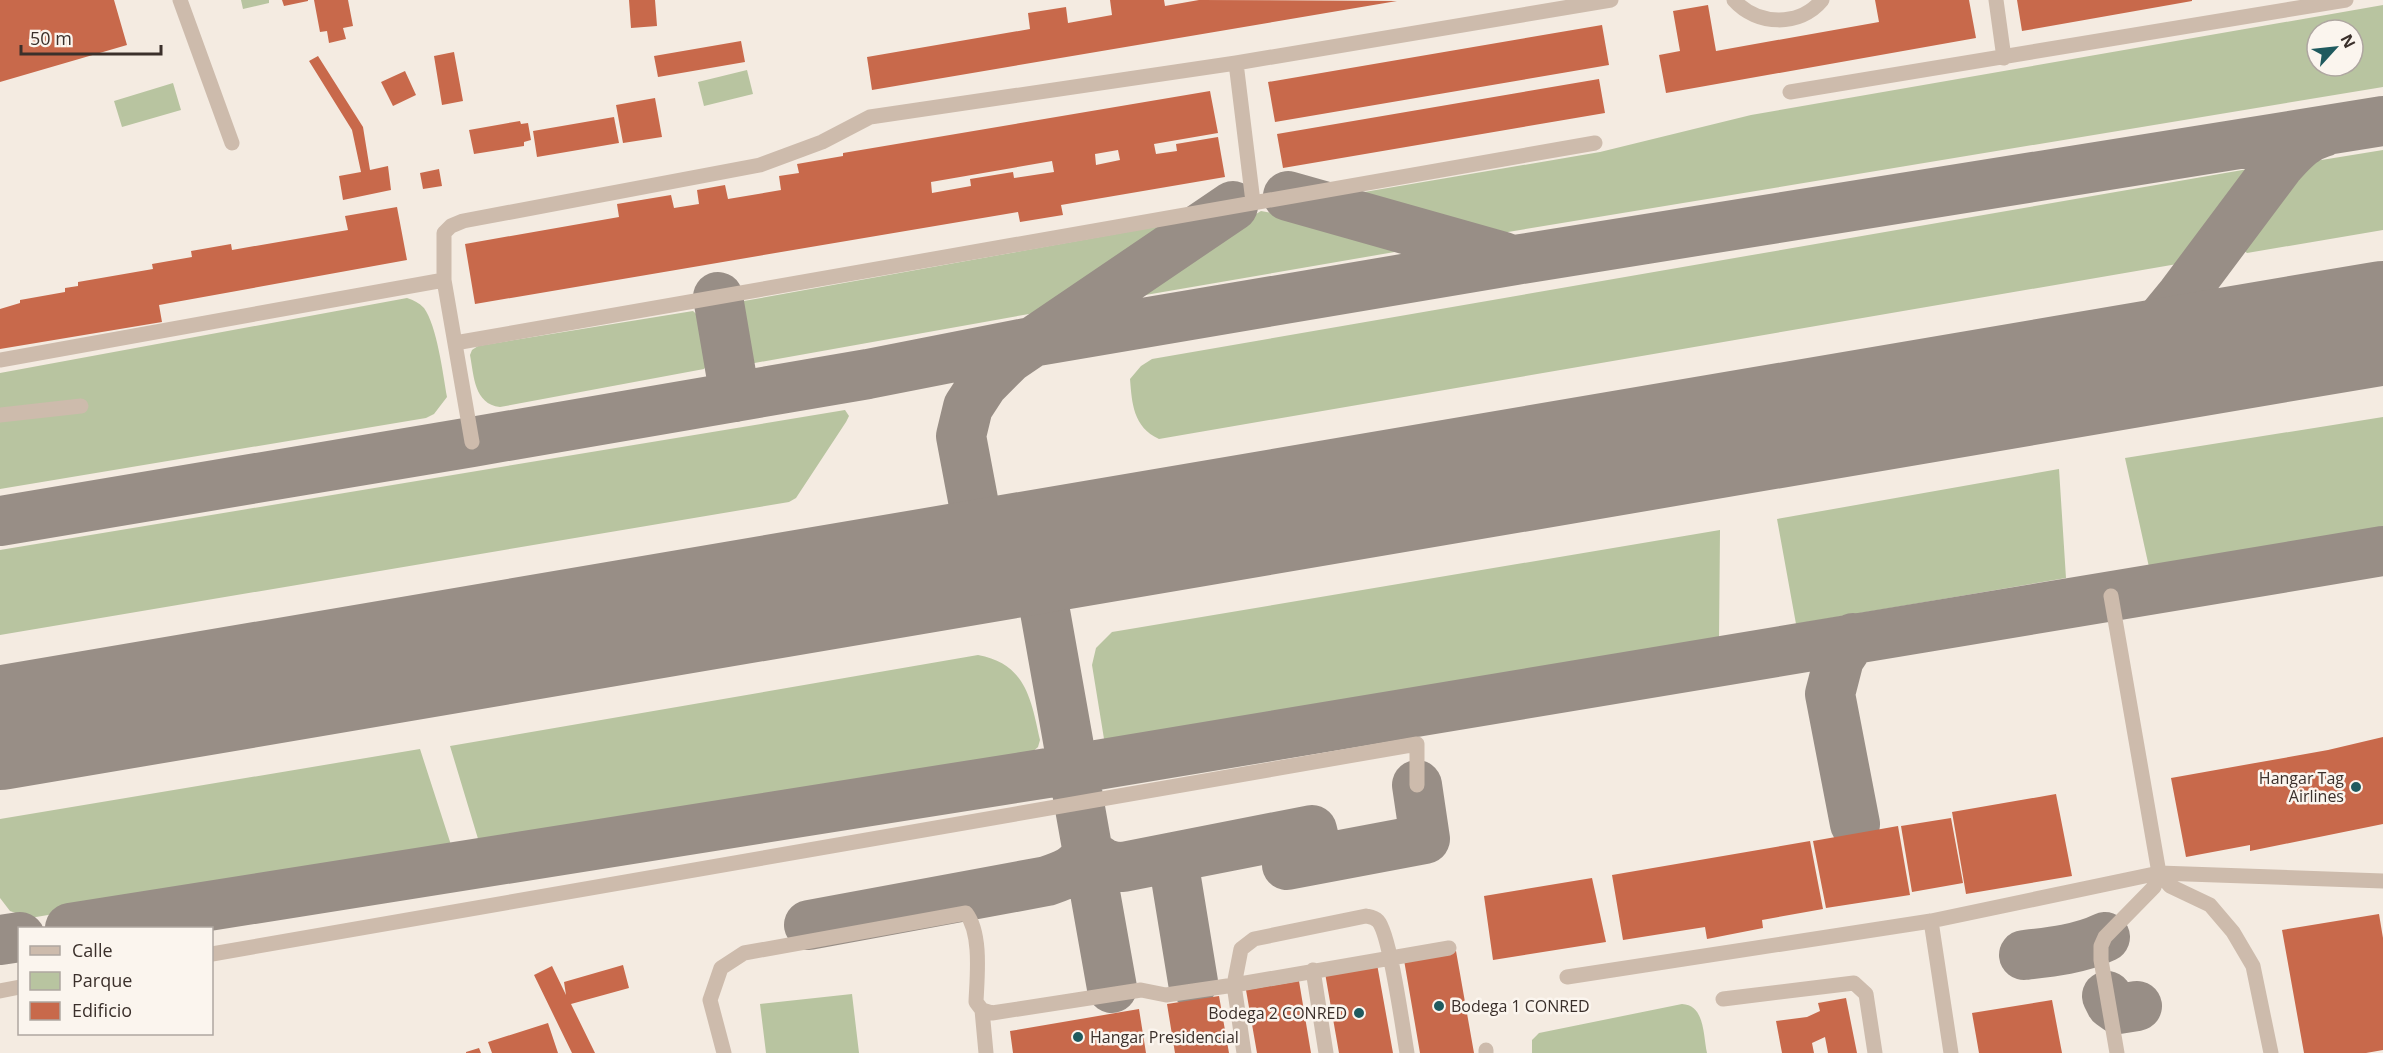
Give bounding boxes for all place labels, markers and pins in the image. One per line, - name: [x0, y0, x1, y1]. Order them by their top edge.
- place label: Hangar Tag Airlines: [2259, 767, 2344, 807]
- marker: Hangar Tag Airlines: [2349, 780, 2363, 794]
- place label: Bodega 1 CONRED: [1451, 995, 1590, 1017]
- marker: Bodega 1 CONRED: [1432, 999, 1446, 1013]
- place label: Bodega 2 CONRED: [1208, 1002, 1347, 1024]
- marker: Bodega 2 CONRED: [1352, 1006, 1366, 1020]
- place label: Hangar Presidencial: [1090, 1026, 1239, 1048]
- marker: Hangar Presidencial: [1071, 1030, 1085, 1044]

